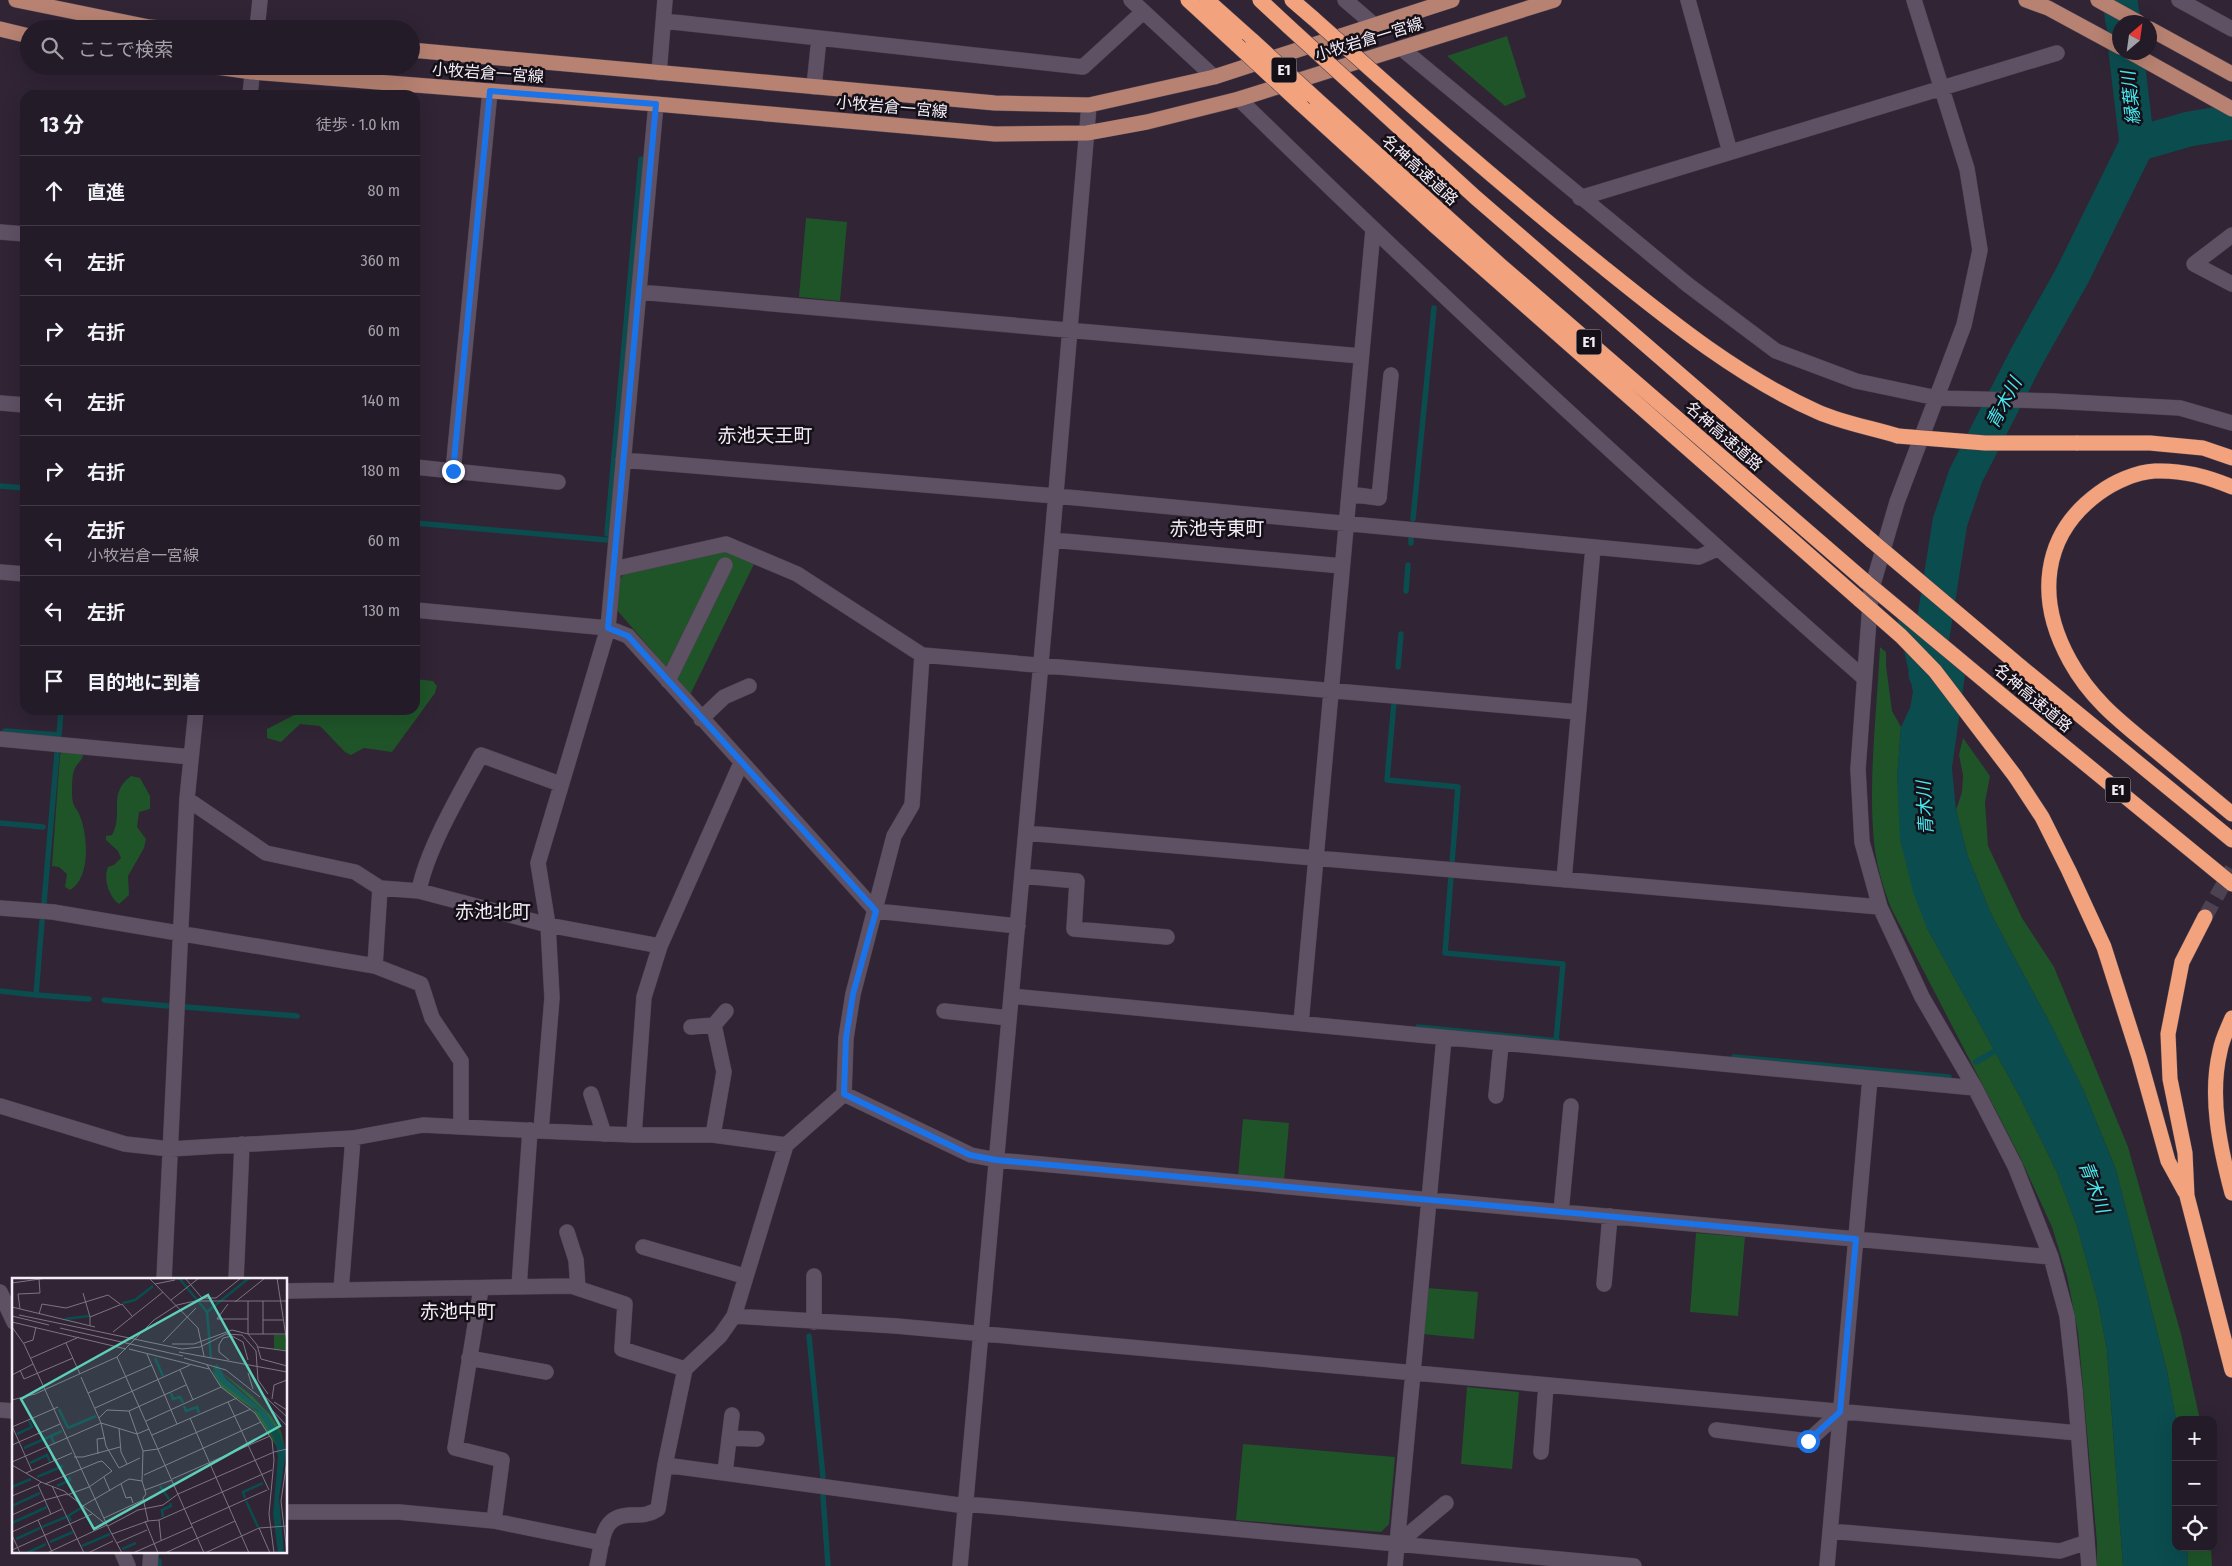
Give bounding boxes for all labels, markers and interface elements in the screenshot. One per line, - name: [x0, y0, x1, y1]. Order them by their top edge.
- street label: 小牧岩倉一宮線: [1313, 14, 1425, 64]
- north arrow: [2112, 15, 2157, 60]
- search box: [20, 20, 420, 75]
- icon: search: [38, 34, 66, 62]
- text: ここで検索: [78, 38, 173, 61]
- road number: E1: [1272, 58, 1296, 82]
- street label: 小牧岩倉一宮線: [431, 60, 545, 86]
- water label: 縁葉川: [2117, 68, 2145, 126]
- street label: 小牧岩倉一宮線: [835, 93, 949, 121]
- text: 13 分: [40, 112, 84, 138]
- text: 徒歩 · 1.0 km: [316, 115, 400, 134]
- street label: 名神高速道路: [1378, 131, 1462, 209]
- icon: ahead: [40, 177, 68, 205]
- text: 直進: [87, 181, 125, 204]
- text: 80 m: [368, 181, 400, 200]
- icon: left: [40, 247, 68, 275]
- text: 左折: [87, 251, 125, 274]
- text: 360 m: [360, 251, 400, 270]
- icon: right: [40, 317, 68, 345]
- text: 右折: [87, 321, 125, 344]
- text: 60 m: [368, 321, 400, 340]
- road number: E1: [1576, 330, 1602, 354]
- water label: 青木川: [1982, 372, 2027, 432]
- icon: left: [40, 387, 68, 415]
- text: 左折: [87, 391, 125, 414]
- text: 140 m: [362, 391, 400, 410]
- street label: 名神高速道路: [1682, 397, 1766, 475]
- district label: 赤池天王町: [717, 424, 813, 447]
- icon: right: [40, 457, 68, 485]
- route end: [442, 460, 465, 483]
- text: 右折: [87, 461, 125, 484]
- text: 180 m: [361, 461, 400, 480]
- district label: 赤池寺東町: [1169, 517, 1265, 540]
- text: 左折: [87, 519, 125, 542]
- icon: left: [40, 527, 68, 555]
- text: 60 m: [368, 531, 400, 550]
- text: 小牧岩倉一宮線: [87, 546, 199, 565]
- icon: left: [40, 597, 68, 625]
- text: 左折: [87, 601, 125, 624]
- text: 130 m: [362, 601, 400, 620]
- street label: 名神高速道路: [1990, 660, 2076, 736]
- icon: arrive: [40, 667, 68, 695]
- text: 目的地に到着: [87, 671, 201, 694]
- water label: 青木川: [1912, 778, 1937, 836]
- road number: E1: [2106, 778, 2130, 802]
- district label: 赤池北町: [455, 900, 531, 923]
- water label: 青木川: [2074, 1158, 2115, 1218]
- inset map: [12, 1278, 288, 1554]
- district label: 赤池中町: [420, 1300, 496, 1323]
- map controls: [2172, 1416, 2217, 1551]
- button: +: [2172, 1416, 2217, 1461]
- route start: [1797, 1430, 1820, 1453]
- button: −: [2172, 1461, 2217, 1506]
- button: locate: [2172, 1506, 2217, 1551]

